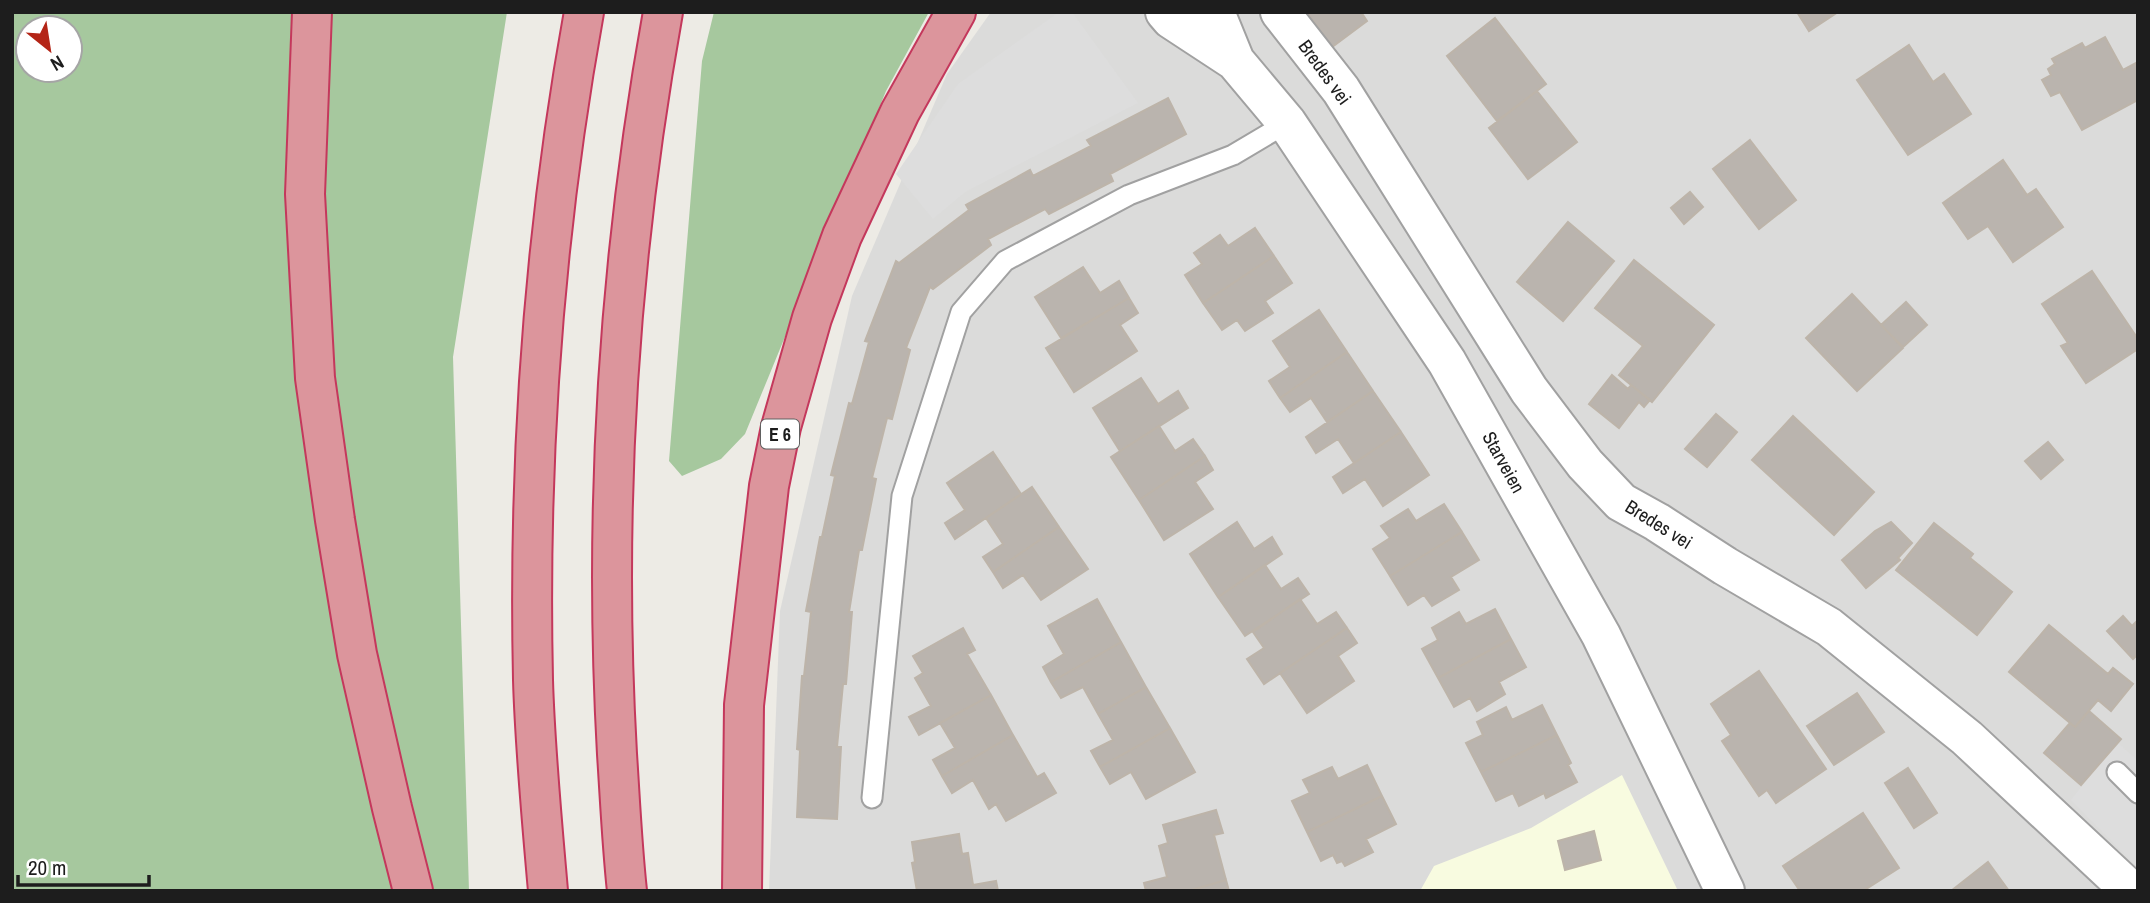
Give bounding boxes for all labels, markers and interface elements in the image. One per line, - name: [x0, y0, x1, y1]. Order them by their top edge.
- north arrow: [14, 14, 84, 84]
- street label: Bredes vei: [1293, 34, 1357, 110]
- text: N: [46, 50, 69, 78]
- road number: E 6: [761, 420, 799, 448]
- street label: Starveien: [1476, 427, 1532, 497]
- street label: Bredes vei: [1621, 493, 1697, 555]
- scale bar: [18, 844, 149, 888]
- text: 20 m: [28, 853, 66, 882]

